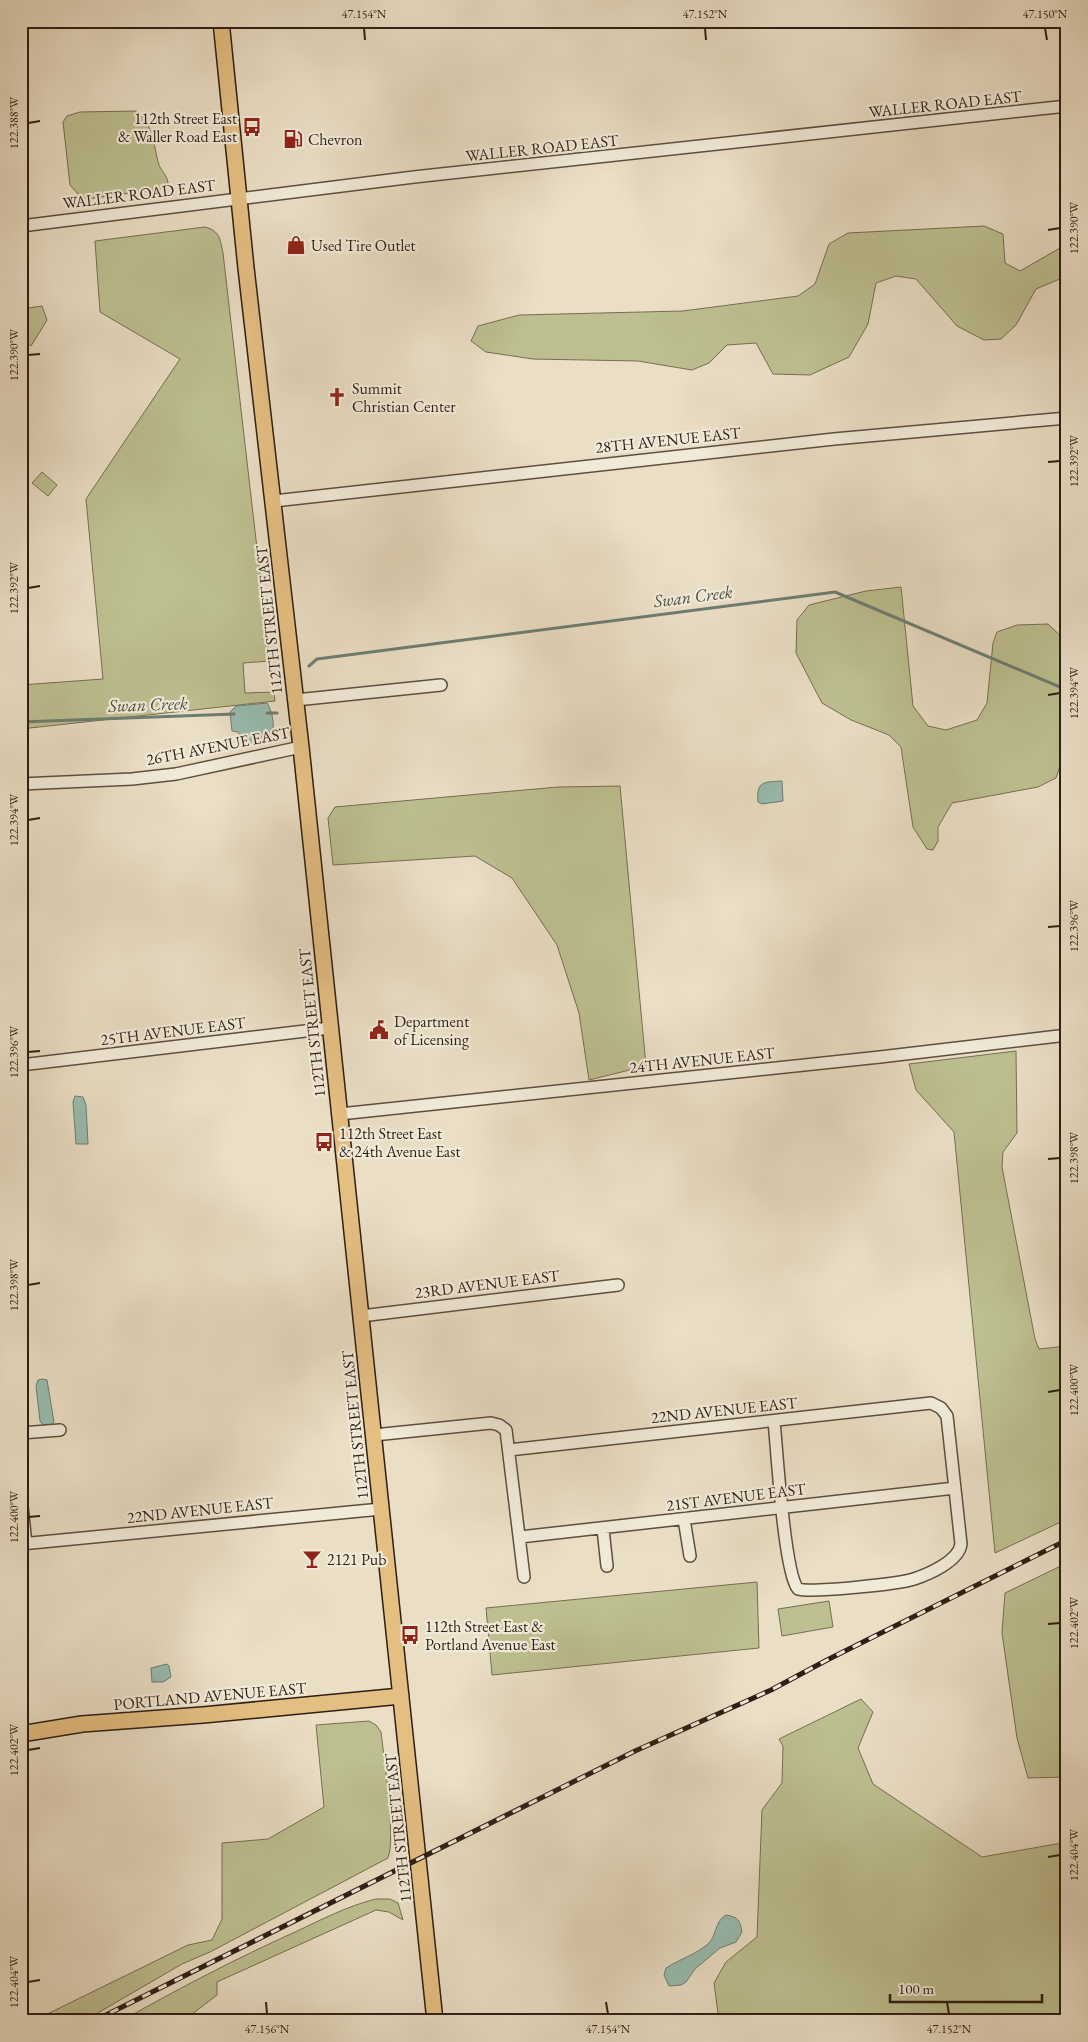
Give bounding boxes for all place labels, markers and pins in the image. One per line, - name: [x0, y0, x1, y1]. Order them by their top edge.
- place label: 112th Street East & Waller Road East: [118, 108, 237, 147]
- bus stop icon: 112th Street East & Waller Road East: [241, 116, 263, 138]
- fuel station icon: Chevron: [282, 128, 304, 150]
- place label: Chevron: [308, 129, 363, 150]
- shop icon: Used Tire Outlet: [285, 234, 307, 256]
- place label: Used Tire Outlet: [311, 235, 416, 256]
- place label: Summit Christian Center: [352, 378, 456, 417]
- church icon: Summit Christian Center: [326, 386, 348, 408]
- place label: Department of Licensing: [394, 1011, 470, 1050]
- public building icon: Department of Licensing: [368, 1019, 390, 1041]
- place label: 112th Street East & 24th Avenue East: [339, 1123, 460, 1162]
- bus stop icon: 112th Street East & 24th Avenue East: [313, 1131, 335, 1153]
- bar icon: 2121 Pub: [301, 1548, 323, 1570]
- place label: 2121 Pub: [327, 1549, 386, 1570]
- place label: 112th Street East & Portland Avenue East: [425, 1616, 556, 1655]
- bus stop icon: 112th Street East & Portland Avenue East: [399, 1624, 421, 1646]

